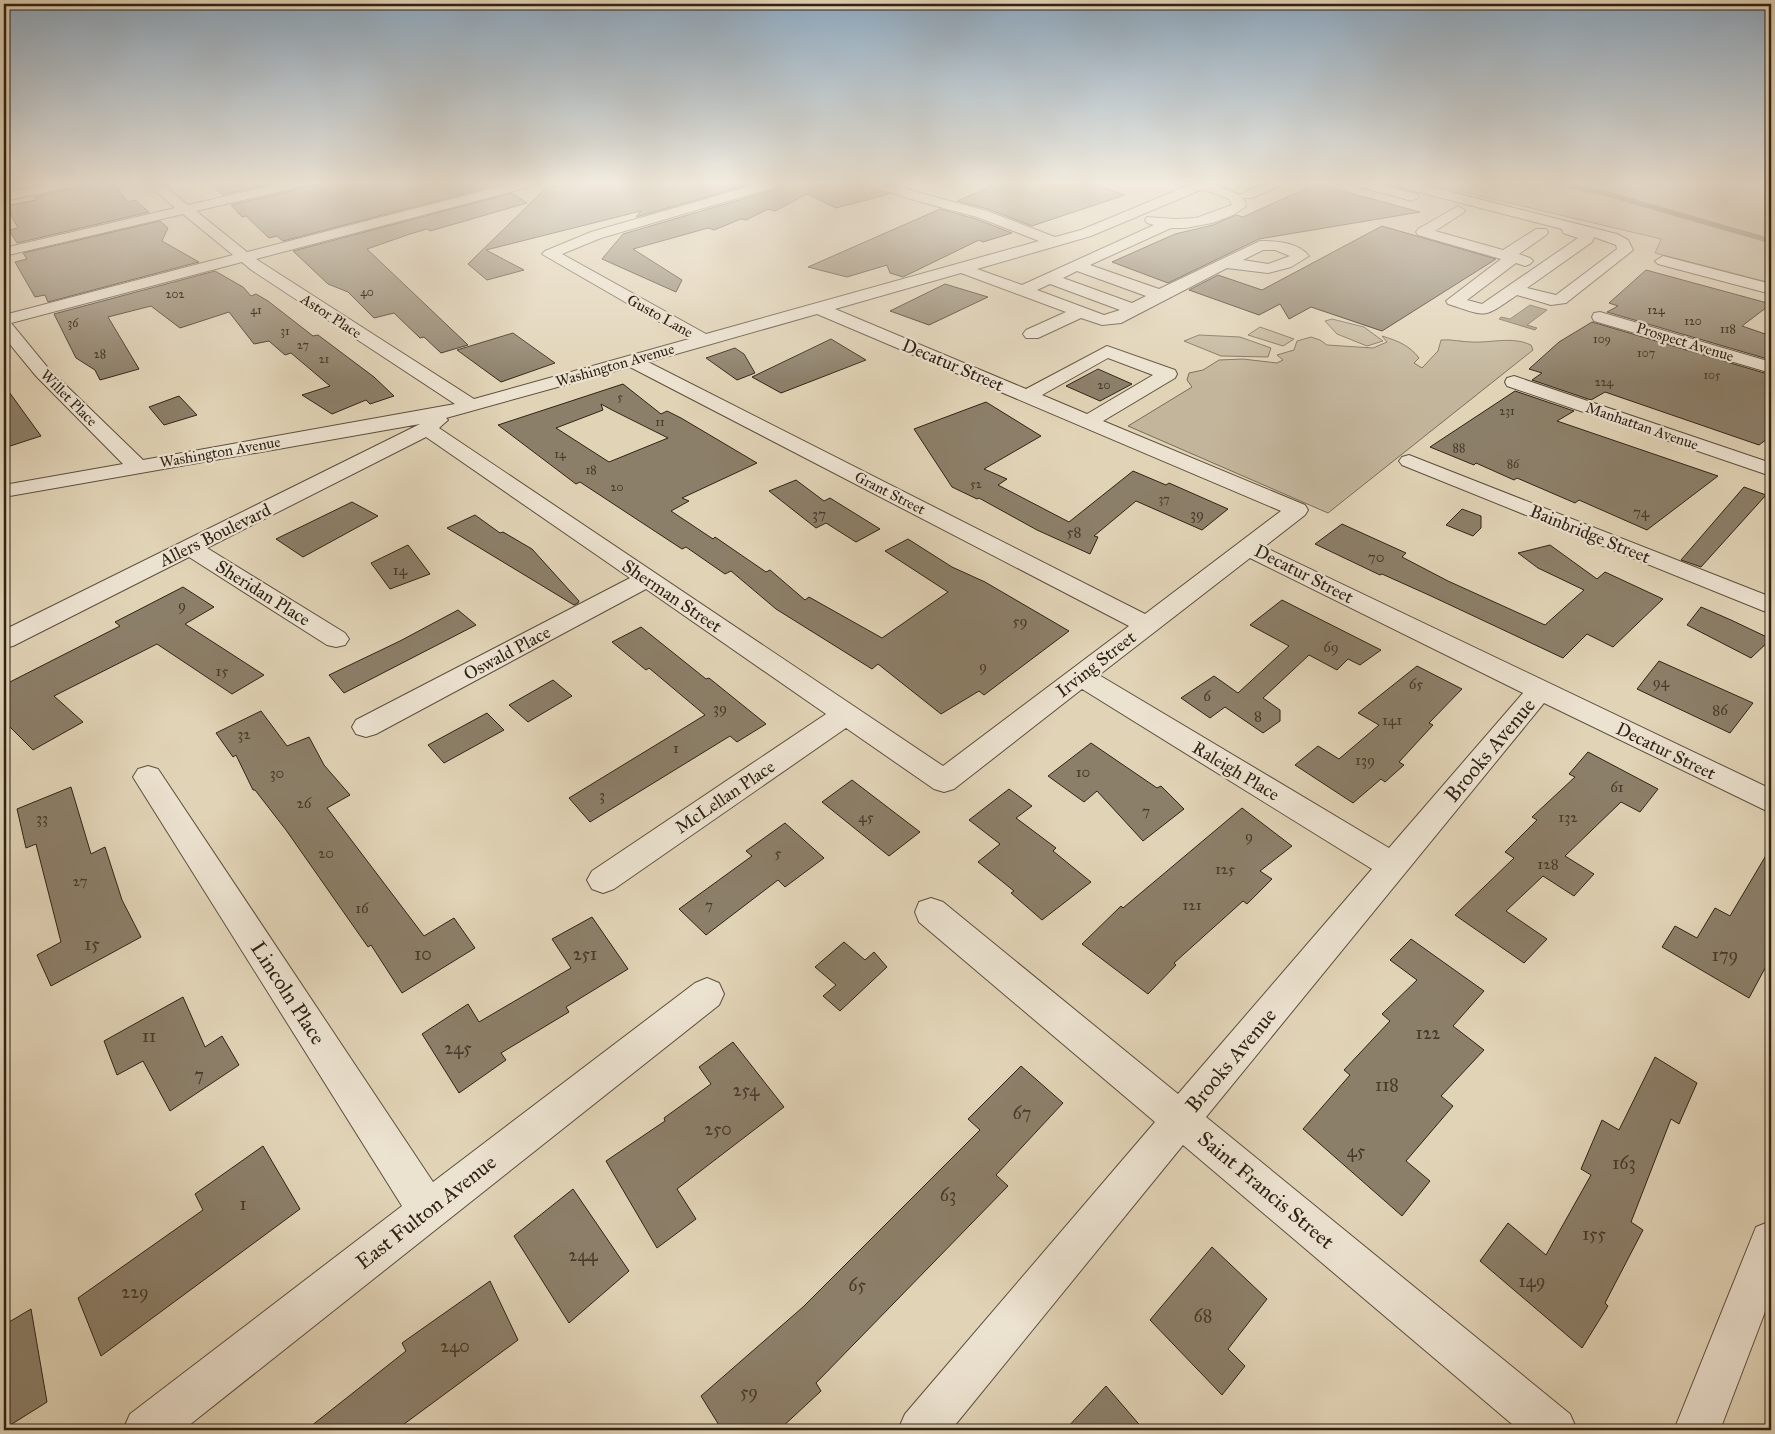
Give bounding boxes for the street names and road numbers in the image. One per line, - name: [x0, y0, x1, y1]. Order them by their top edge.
- street label: Astor Place: [296, 289, 365, 342]
- street label: Gusto Lane: [624, 291, 696, 341]
- street label: Prospect Avenue: [1634, 319, 1736, 365]
- street label: Decatur Street: [899, 334, 1008, 397]
- street label: Washington Avenue: [554, 339, 676, 391]
- street label: Willet Place: [37, 366, 101, 430]
- street label: Manhattan Avenue: [1583, 398, 1701, 454]
- street label: Washington Avenue: [158, 433, 282, 471]
- street label: Grant Street: [852, 468, 929, 519]
- street label: Allers Boulevard: [155, 499, 274, 572]
- street label: Bainbridge Street: [1526, 500, 1654, 569]
- street label: Decatur Street: [1251, 540, 1358, 609]
- street label: Sheridan Place: [212, 555, 314, 631]
- street label: Sherman Street: [618, 555, 727, 638]
- street label: Oswald Place: [460, 621, 554, 685]
- street label: Irving Street: [1052, 626, 1141, 703]
- street label: Brooks Avenue: [1439, 692, 1541, 807]
- street label: Decatur Street: [1613, 717, 1720, 785]
- street label: Raleigh Place: [1188, 736, 1284, 806]
- street label: McLellan Place: [671, 756, 779, 838]
- street label: Lincoln Place: [245, 936, 331, 1050]
- street label: Brooks Avenue: [1180, 1002, 1282, 1117]
- street label: Saint Francis Street: [1192, 1125, 1340, 1255]
- street label: East Fulton Avenue: [351, 1149, 502, 1275]

